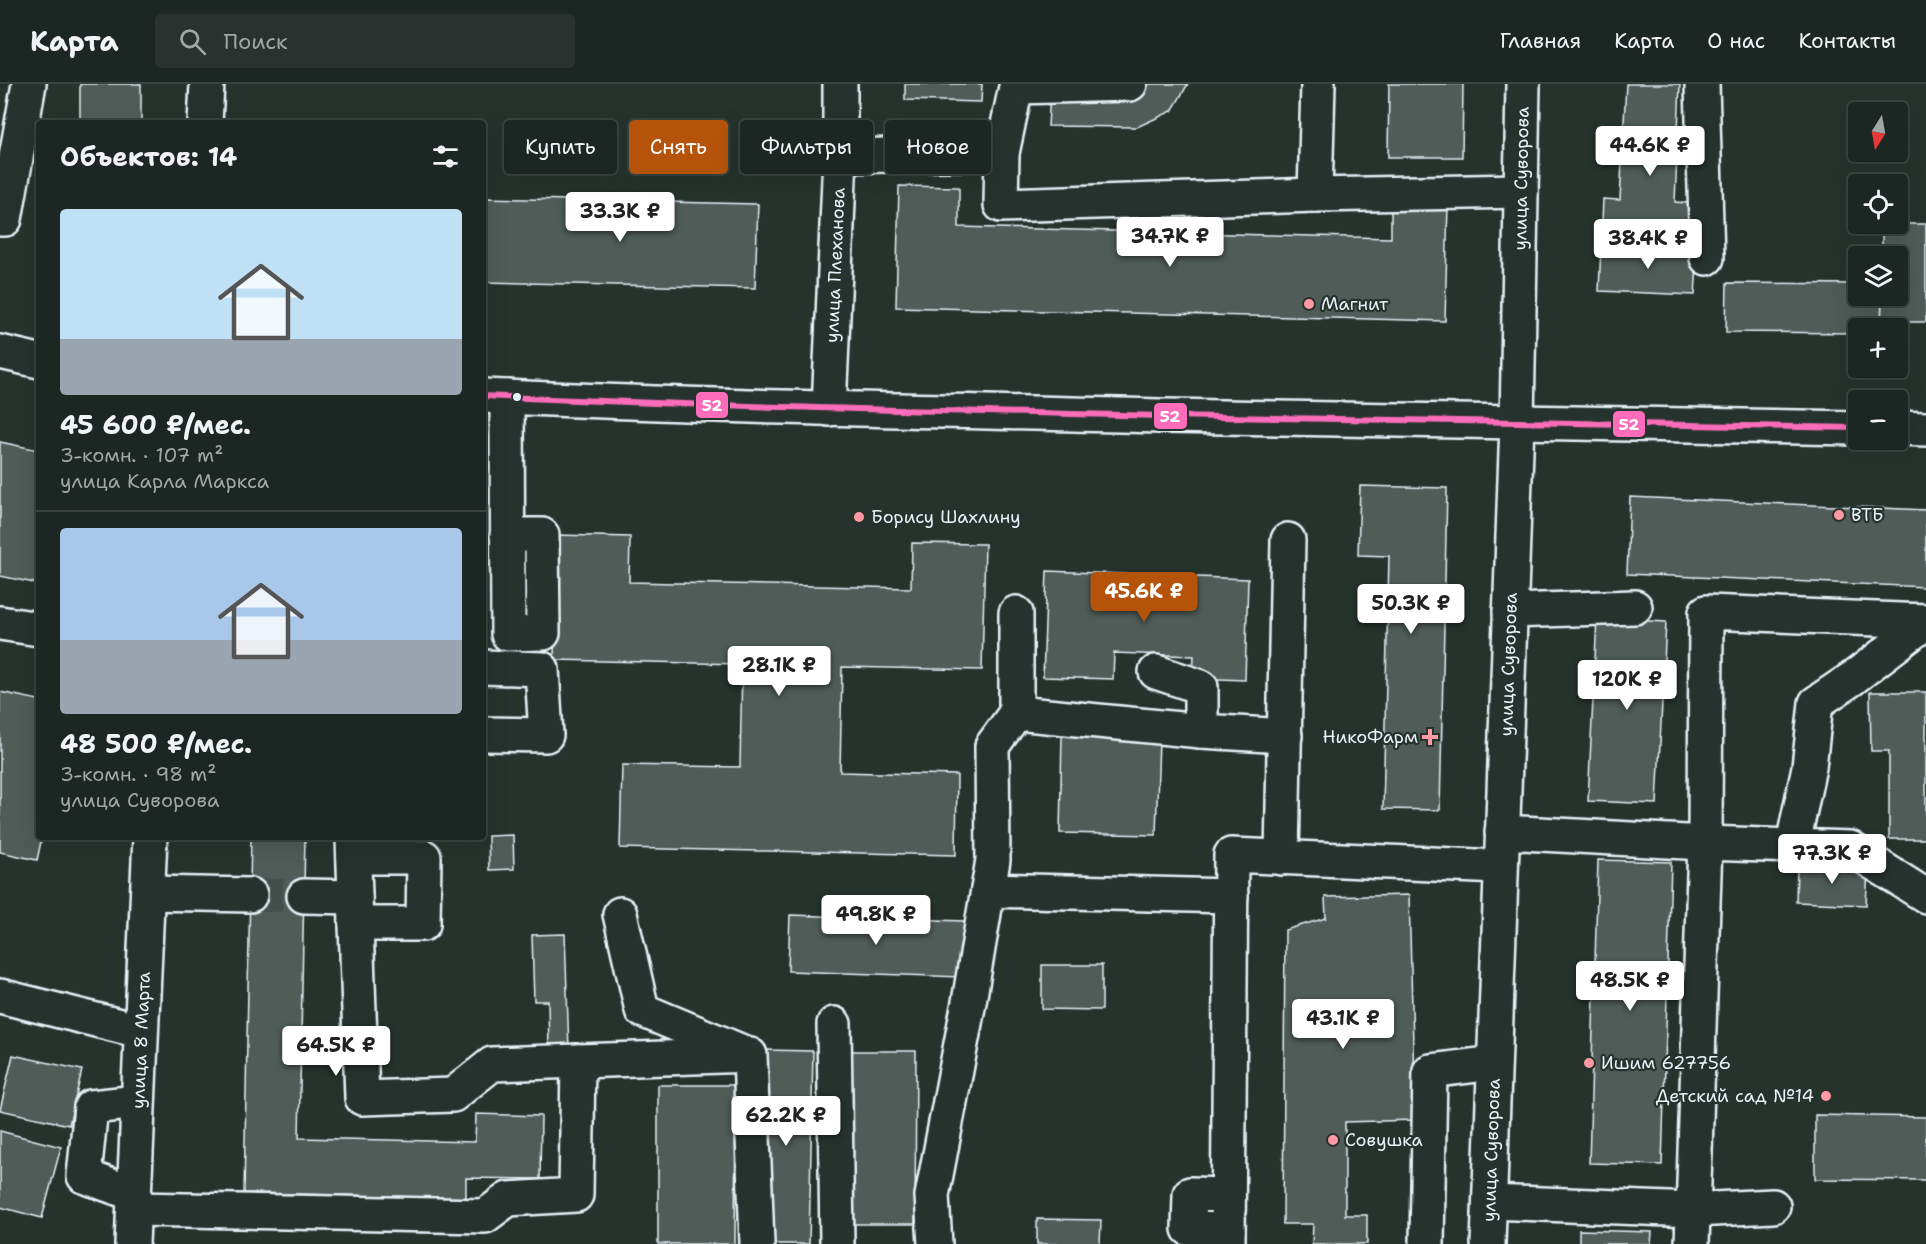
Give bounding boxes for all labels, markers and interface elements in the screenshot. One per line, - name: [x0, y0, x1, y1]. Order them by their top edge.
- search box: [155, 14, 575, 68]
- text: Карта: [30, 22, 119, 60]
- icon: search: [176, 25, 209, 58]
- text: Поиск: [224, 27, 288, 56]
- text: Главная: [1500, 27, 1581, 55]
- text: Карта: [1614, 27, 1674, 55]
- text: О нас: [1707, 27, 1765, 55]
- text: Контакты: [1798, 27, 1896, 55]
- north arrow: [1848, 102, 1908, 162]
- map controls: [1848, 102, 1908, 450]
- street label: улица Суворова: [1508, 107, 1535, 251]
- chip: Купить: [504, 120, 617, 174]
- chip: Снять: [629, 120, 728, 174]
- chip: Фильтры: [740, 120, 873, 174]
- chip: Новое: [885, 120, 991, 174]
- pin: 44.6K ₽: [1595, 126, 1705, 177]
- text: 44.6K ₽: [1610, 132, 1690, 158]
- text: Объектов: 14: [60, 139, 237, 174]
- icon: filters: [429, 140, 462, 173]
- button: locate: [1848, 174, 1908, 234]
- street label: улица Плеханова: [820, 187, 851, 343]
- pin: 33.3K ₽: [565, 192, 675, 243]
- text: 33.3K ₽: [580, 198, 660, 224]
- pin: 34.7K ₽: [1115, 217, 1225, 268]
- pin: 38.4K ₽: [1593, 219, 1703, 270]
- text: 34.7K ₽: [1131, 223, 1209, 249]
- text: 38.4K ₽: [1608, 225, 1688, 251]
- button: layers: [1848, 246, 1908, 306]
- icon: home: [207, 248, 315, 356]
- place label: Магнит: [1321, 292, 1389, 316]
- marker: Магнит: [1302, 297, 1316, 311]
- button: +: [1848, 318, 1908, 378]
- button: −: [1848, 390, 1908, 450]
- unlabelled marker: [511, 391, 523, 403]
- line badge: 52: [695, 391, 729, 419]
- text: 52: [702, 395, 722, 416]
- line badge: 52: [1153, 402, 1188, 430]
- text: 52: [1160, 406, 1180, 427]
- text: 45 600 ₽/мес.: [60, 407, 251, 442]
- line badge: 52: [1612, 410, 1646, 438]
- text: 52: [1619, 414, 1639, 435]
- text: 3-комн. · 107 m²: [60, 442, 224, 468]
- text: улица Карла Маркса: [60, 468, 269, 494]
- place label: ВТБ: [1851, 503, 1884, 527]
- place label: Борису Шахлину: [871, 505, 1021, 529]
- marker: ВТБ: [1832, 508, 1846, 522]
- marker: Борису Шахлину: [852, 510, 866, 524]
- icon: home: [207, 567, 315, 675]
- pin: 45.6K ₽: [1089, 572, 1199, 623]
- text: 45.6K ₽: [1104, 578, 1184, 604]
- pin: 50.3K ₽: [1356, 584, 1466, 635]
- text: 50.3K ₽: [1371, 590, 1451, 616]
- street label: улица Суворова: [1494, 592, 1523, 737]
- pin: 28.1K ₽: [724, 646, 834, 697]
- text: 28.1K ₽: [742, 652, 816, 678]
- pin: 120K ₽: [1578, 660, 1676, 711]
- text: 120K ₽: [1592, 666, 1662, 692]
- place label: НикоФарм: [1322, 725, 1418, 749]
- text: 48 500 ₽/мес.: [60, 726, 252, 761]
- marker: НикоФарм: [1423, 730, 1437, 744]
- text: 3-комн. · 98 m²: [60, 761, 217, 787]
- text: улица Суворова: [60, 787, 220, 813]
- pin: 77.3K ₽: [1777, 834, 1887, 885]
- text: 77.3K ₽: [1792, 840, 1872, 866]
- pin: 49.8K ₽: [821, 895, 931, 946]
- text: 49.8K ₽: [835, 901, 917, 927]
- pin: 48.5K ₽: [1575, 961, 1685, 1012]
- text: 48.5K ₽: [1590, 967, 1670, 993]
- street label: улица 8 Марта: [126, 971, 156, 1109]
- pin: 43.1K ₽: [1288, 999, 1398, 1050]
- text: 43.1K ₽: [1306, 1005, 1380, 1031]
- pin: 64.5K ₽: [281, 1026, 391, 1077]
- text: 64.5K ₽: [296, 1032, 376, 1058]
- place label: Ишим 627756: [1601, 1051, 1731, 1075]
- marker: Ишим 627756: [1582, 1056, 1596, 1070]
- street label: улица Суворова: [1477, 1078, 1506, 1222]
- place label: Детский сад №14: [1656, 1084, 1814, 1108]
- marker: Детский сад №14: [1819, 1089, 1833, 1103]
- pin: 62.2K ₽: [731, 1096, 841, 1147]
- text: 62.2K ₽: [745, 1102, 827, 1128]
- place label: Совушка: [1345, 1128, 1423, 1152]
- marker: Совушка: [1326, 1133, 1340, 1147]

